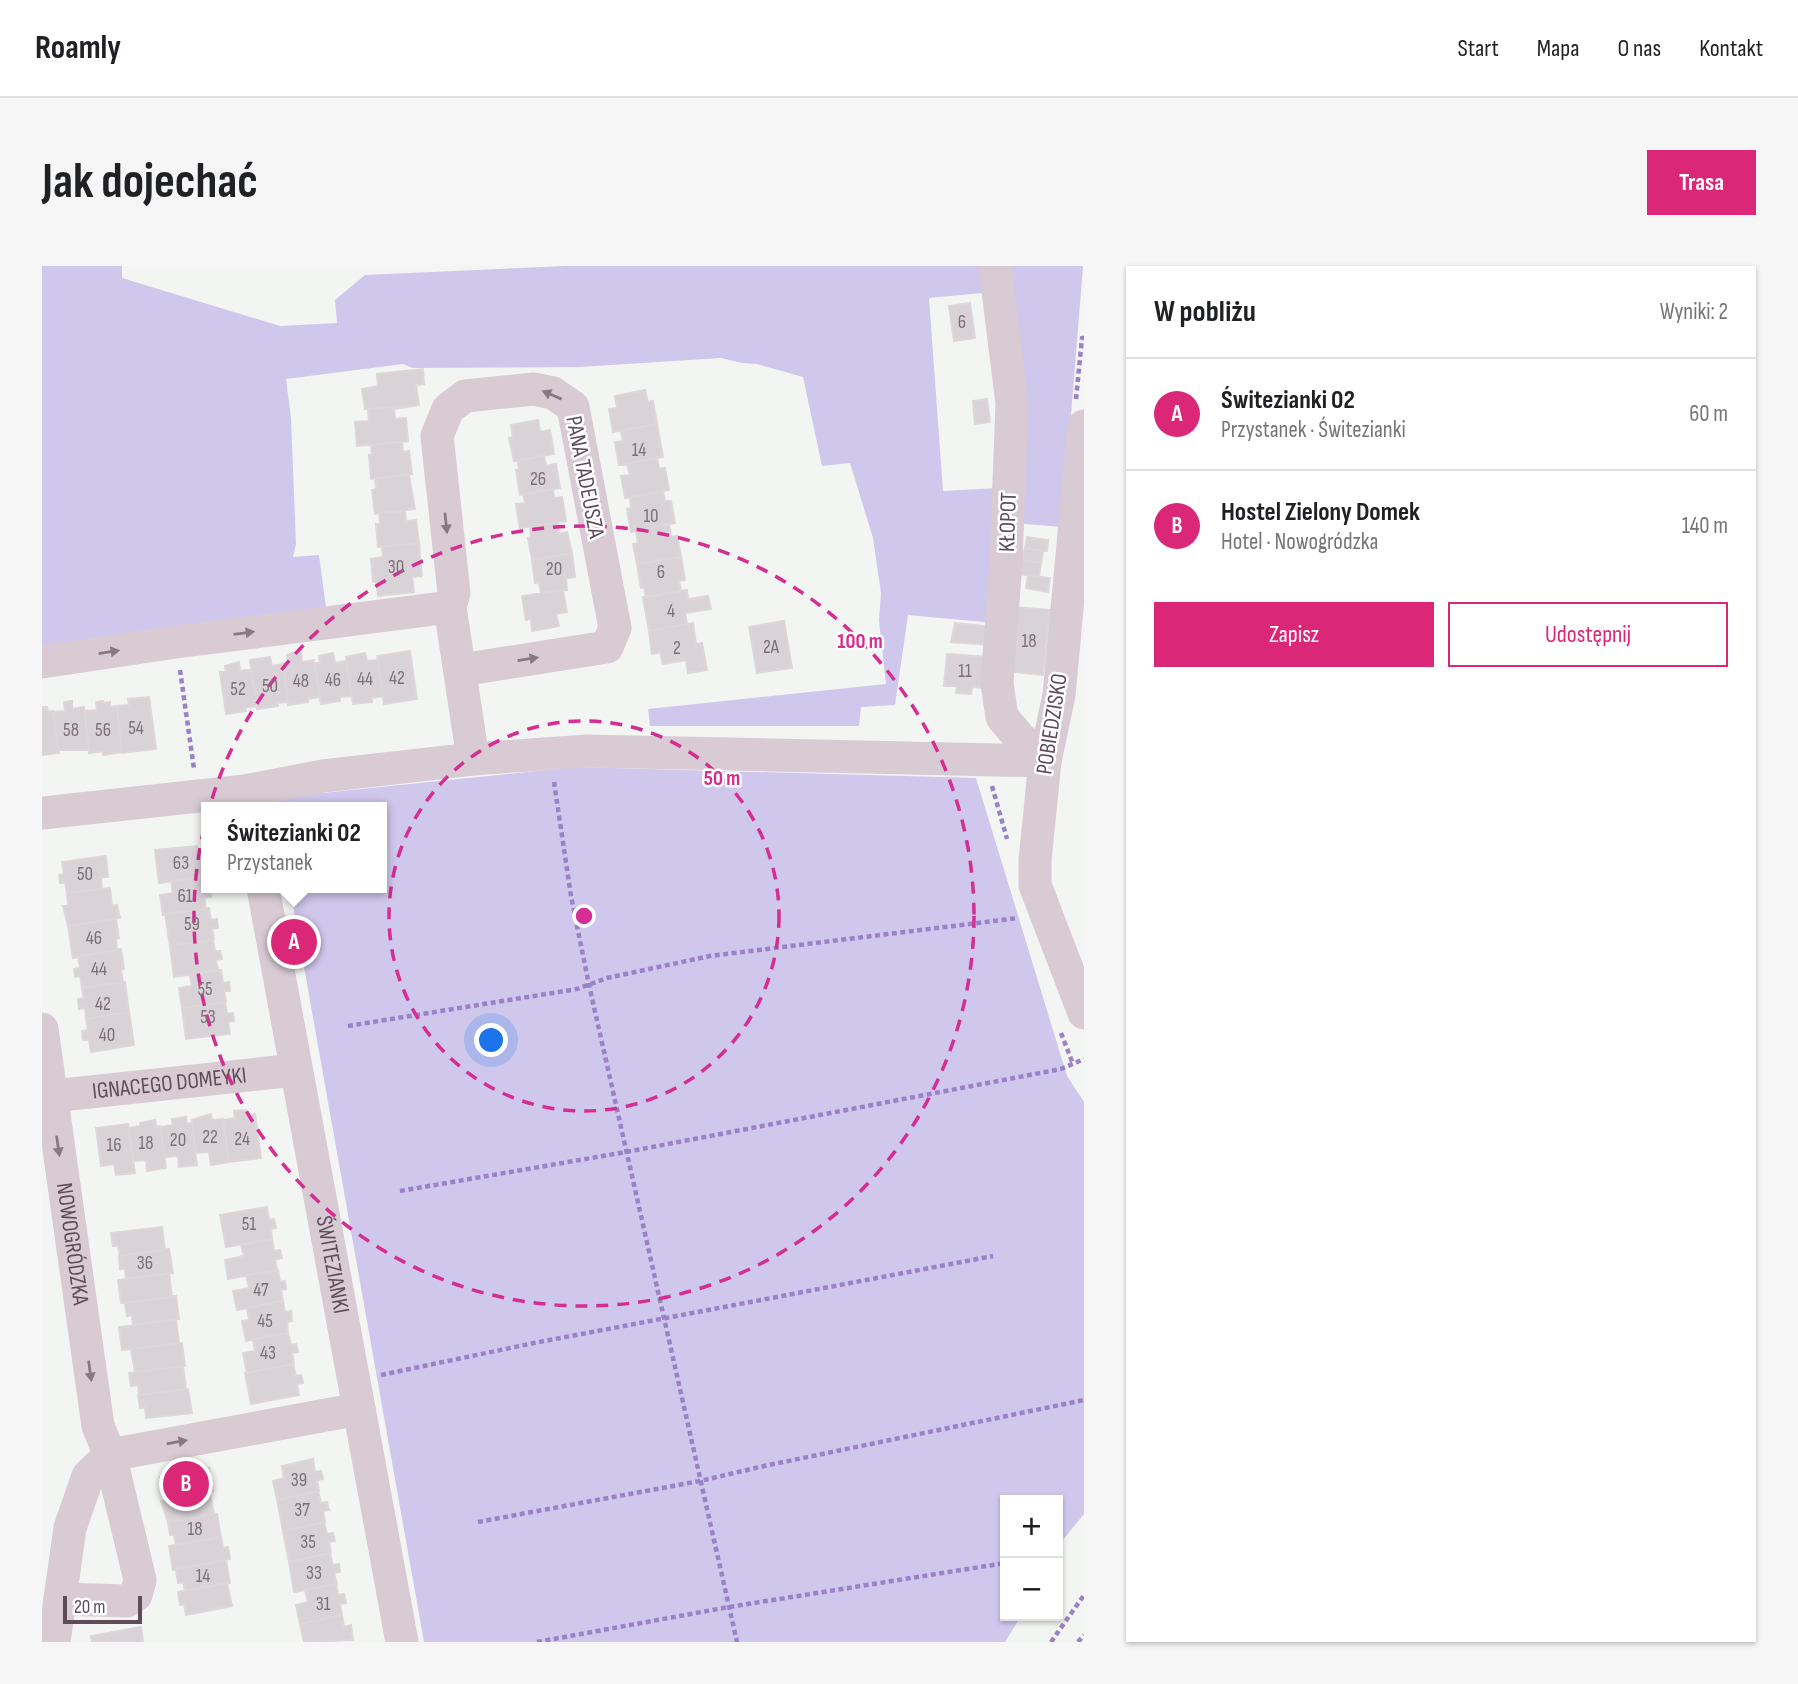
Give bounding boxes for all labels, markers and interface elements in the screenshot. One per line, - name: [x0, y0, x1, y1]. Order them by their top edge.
- text: Roamly: [35, 28, 121, 68]
- text: Start: [1458, 34, 1499, 63]
- text: Mapa: [1537, 34, 1579, 63]
- text: O nas: [1617, 34, 1661, 63]
- text: Kontakt: [1699, 34, 1763, 63]
- button: Trasa: [1647, 150, 1756, 215]
- text: Jak dojechać: [42, 153, 258, 212]
- text: W pobliżu: [1154, 294, 1256, 330]
- text: Wyniki: 2: [1660, 298, 1728, 326]
- house number: 6: [958, 311, 966, 334]
- text: Świtezianki 02: [1221, 385, 1355, 416]
- one-way arrow: [542, 389, 562, 401]
- text: A: [1172, 400, 1182, 428]
- text: 60 m: [1689, 400, 1728, 428]
- street label: PANA TADEUSZA: [559, 414, 611, 541]
- text: Przystanek · Świtezianki: [1221, 416, 1406, 444]
- house number: 14: [632, 439, 646, 462]
- house number: 26: [530, 468, 546, 491]
- street label: KŁOPOT: [993, 492, 1023, 552]
- text: Hostel Zielony Domek: [1221, 497, 1420, 528]
- house number: 10: [643, 505, 659, 528]
- text: B: [1172, 512, 1182, 540]
- text: 140 m: [1682, 512, 1728, 540]
- one-way arrow: [441, 513, 452, 535]
- text: Hotel · Nowogródzka: [1221, 528, 1378, 556]
- house number: 30: [388, 556, 404, 579]
- house number: 20: [546, 558, 562, 581]
- house number: 6: [657, 561, 665, 584]
- house number: 4: [667, 600, 675, 623]
- button: Zapisz: [1154, 602, 1434, 667]
- button: Udostępnij: [1448, 602, 1728, 667]
- one-way arrow: [233, 628, 255, 639]
- text: 100 m: [837, 629, 883, 654]
- house number: 18: [1022, 630, 1036, 653]
- house number: 2A: [763, 636, 780, 659]
- house number: 2: [673, 637, 681, 660]
- one-way arrow: [98, 646, 120, 657]
- one-way arrow: [517, 653, 539, 664]
- house number: 11: [958, 660, 972, 683]
- house number: 42: [389, 667, 405, 690]
- house number: 44: [357, 668, 373, 691]
- house number: 46: [325, 669, 341, 692]
- house number: 48: [293, 670, 309, 693]
- street label: POBIEDZISKO: [1030, 672, 1074, 776]
- house number: 50: [262, 675, 278, 698]
- house number: 52: [230, 678, 246, 701]
- house number: 54: [128, 717, 144, 740]
- house number: 58: [63, 719, 79, 742]
- house number: 56: [95, 719, 111, 742]
- text: 50 m: [704, 766, 740, 791]
- popup: [201, 802, 387, 893]
- text: Świtezianki 02: [227, 818, 361, 849]
- text: Przystanek: [227, 849, 313, 877]
- house number: 63: [173, 852, 189, 875]
- house number: 50: [77, 863, 93, 886]
- house number: 61: [178, 885, 193, 908]
- centre of rings: [572, 904, 596, 928]
- house number: 59: [184, 913, 200, 936]
- pin: A: [271, 916, 317, 968]
- house number: 46: [86, 927, 102, 950]
- house number: 44: [91, 958, 107, 981]
- house number: 55: [197, 978, 213, 1001]
- house number: 42: [95, 993, 111, 1016]
- house number: 53: [200, 1006, 216, 1029]
- your location: [474, 1023, 508, 1057]
- house number: 40: [99, 1024, 115, 1047]
- street label: IGNACEGO DOMEYKI: [91, 1061, 248, 1106]
- house number: 22: [202, 1126, 218, 1149]
- house number: 24: [234, 1128, 250, 1151]
- house number: 20: [170, 1129, 186, 1152]
- house number: 18: [139, 1132, 153, 1155]
- house number: 16: [107, 1134, 121, 1157]
- one-way arrow: [53, 1135, 64, 1157]
- street label: NOWOGRÓDZKA: [50, 1181, 95, 1307]
- house number: 51: [242, 1213, 256, 1236]
- street label: ŚWITEZIANKI: [310, 1213, 355, 1316]
- house number: 36: [137, 1252, 153, 1275]
- house number: 47: [253, 1279, 269, 1302]
- house number: 45: [257, 1310, 273, 1333]
- house number: 43: [260, 1342, 276, 1365]
- one-way arrow: [85, 1360, 96, 1382]
- one-way arrow: [166, 1437, 188, 1448]
- pin: B: [163, 1458, 209, 1510]
- house number: 39: [291, 1469, 307, 1492]
- map controls: [1000, 1495, 1063, 1621]
- button: +: [1000, 1495, 1063, 1558]
- house number: 37: [294, 1499, 310, 1522]
- house number: 18: [188, 1518, 202, 1541]
- house number: 35: [300, 1531, 316, 1554]
- button: −: [1000, 1558, 1063, 1621]
- house number: 33: [306, 1562, 322, 1585]
- house number: 14: [196, 1565, 210, 1588]
- scale bar: [63, 1593, 142, 1625]
- house number: 31: [316, 1593, 331, 1616]
- text: 20 m: [74, 1596, 106, 1619]

